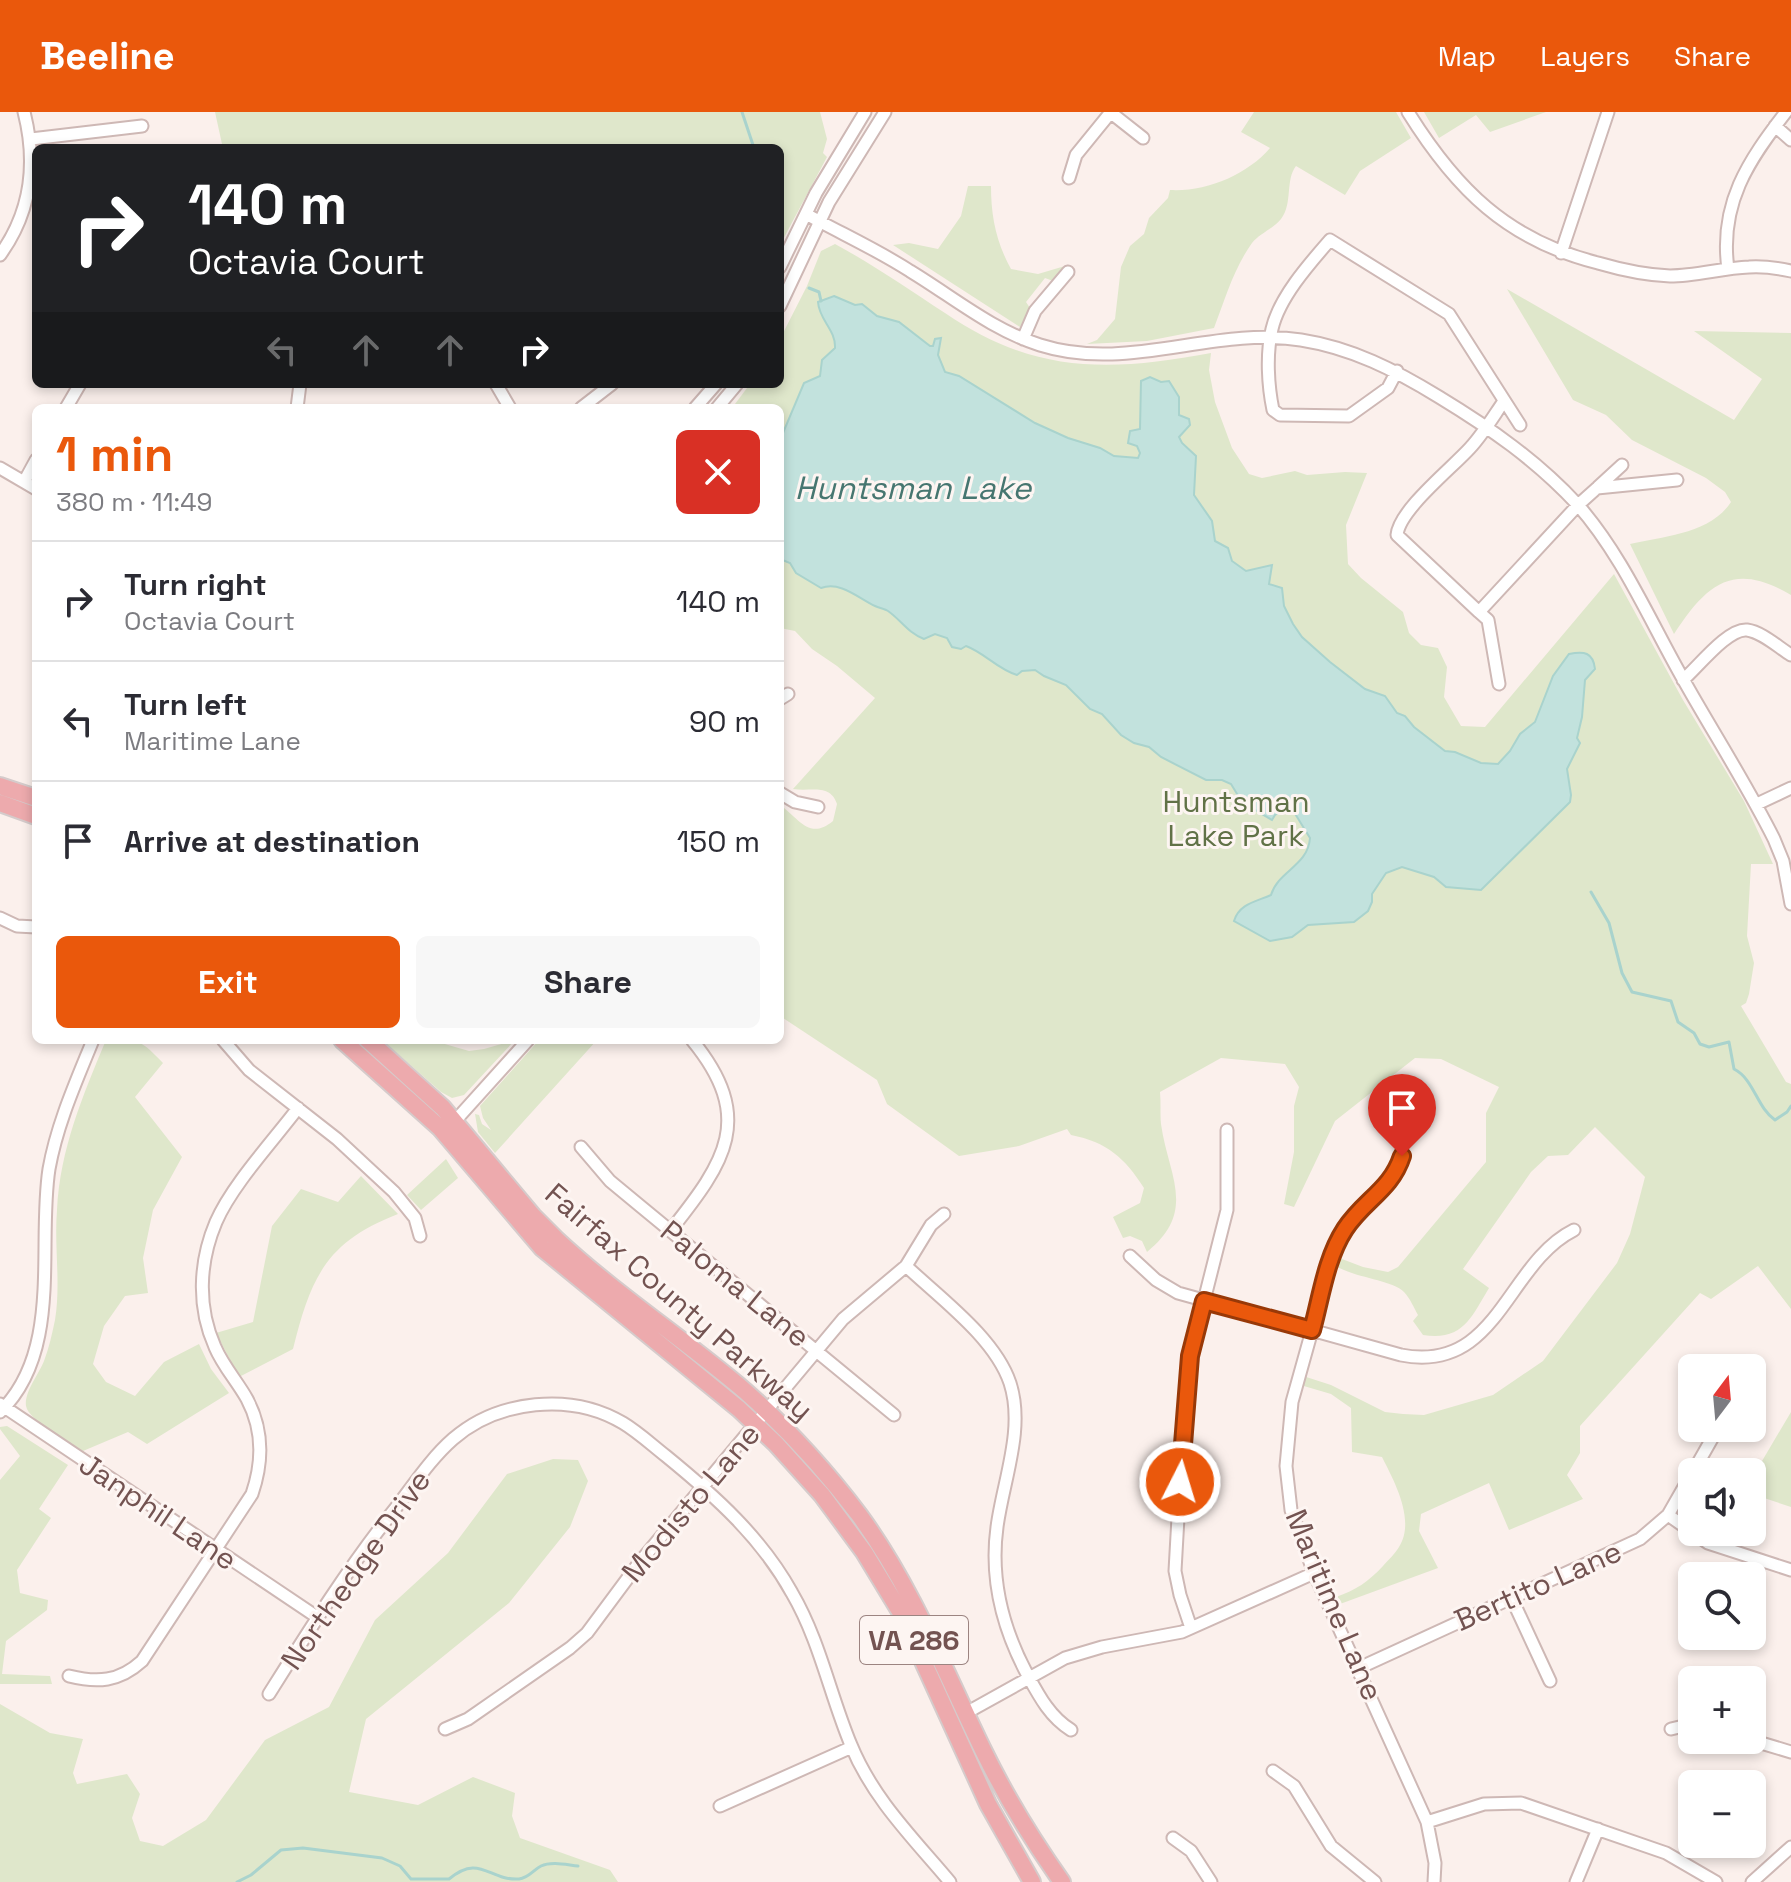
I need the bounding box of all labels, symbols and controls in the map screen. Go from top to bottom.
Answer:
text: Beeline [40,32,175,80]
text: Map [1438,38,1496,74]
text: Layers [1540,38,1630,74]
text: Share [1674,38,1751,74]
text: 140 m [188,169,347,240]
icon: right [56,176,160,280]
text: Octavia Court [188,239,425,285]
icon: left [260,328,304,372]
icon: ahead [344,328,388,372]
icon: ahead [428,328,472,372]
icon: right [512,328,556,372]
text: 1 min [56,424,173,485]
button: close [676,430,760,514]
water label: Huntsman Lake [795,468,1032,508]
text: 380 m · 11:49 [56,485,212,519]
text: Turn right [124,565,267,604]
icon: right [56,579,100,623]
text: 140 m [676,582,760,621]
text: Octavia Court [124,604,295,638]
text: Turn left [124,685,247,724]
icon: left [56,699,100,743]
text: 90 m [689,702,760,741]
text: Maritime Lane [124,724,301,758]
park label: Huntsman Lake Park [1162,782,1310,855]
icon: arrive [56,819,100,863]
text: Arrive at destination [124,822,420,861]
text: 150 m [677,822,760,861]
button: Exit [56,936,400,1028]
button: Share [416,936,760,1028]
pin [1368,1074,1436,1156]
icon: arrive [1380,1086,1424,1130]
street label: Fairfax County Parkway [537,1174,822,1429]
street label: Paloma Lane [653,1211,818,1356]
north arrow [1678,1354,1766,1442]
map controls [1678,1354,1766,1858]
street label: Modisto Lane [613,1415,769,1590]
position arrow [1138,1440,1222,1524]
street label: Janphil Lane [72,1444,245,1579]
button: sound [1678,1458,1766,1546]
street label: Northedge Drive [272,1462,439,1677]
street label: Maritime Lane [1277,1503,1392,1706]
street label: Bertito Lane [1448,1531,1628,1640]
button: search [1678,1562,1766,1650]
road number: VA 286 [860,1616,968,1664]
button: + [1678,1666,1766,1754]
button: − [1678,1770,1766,1858]

